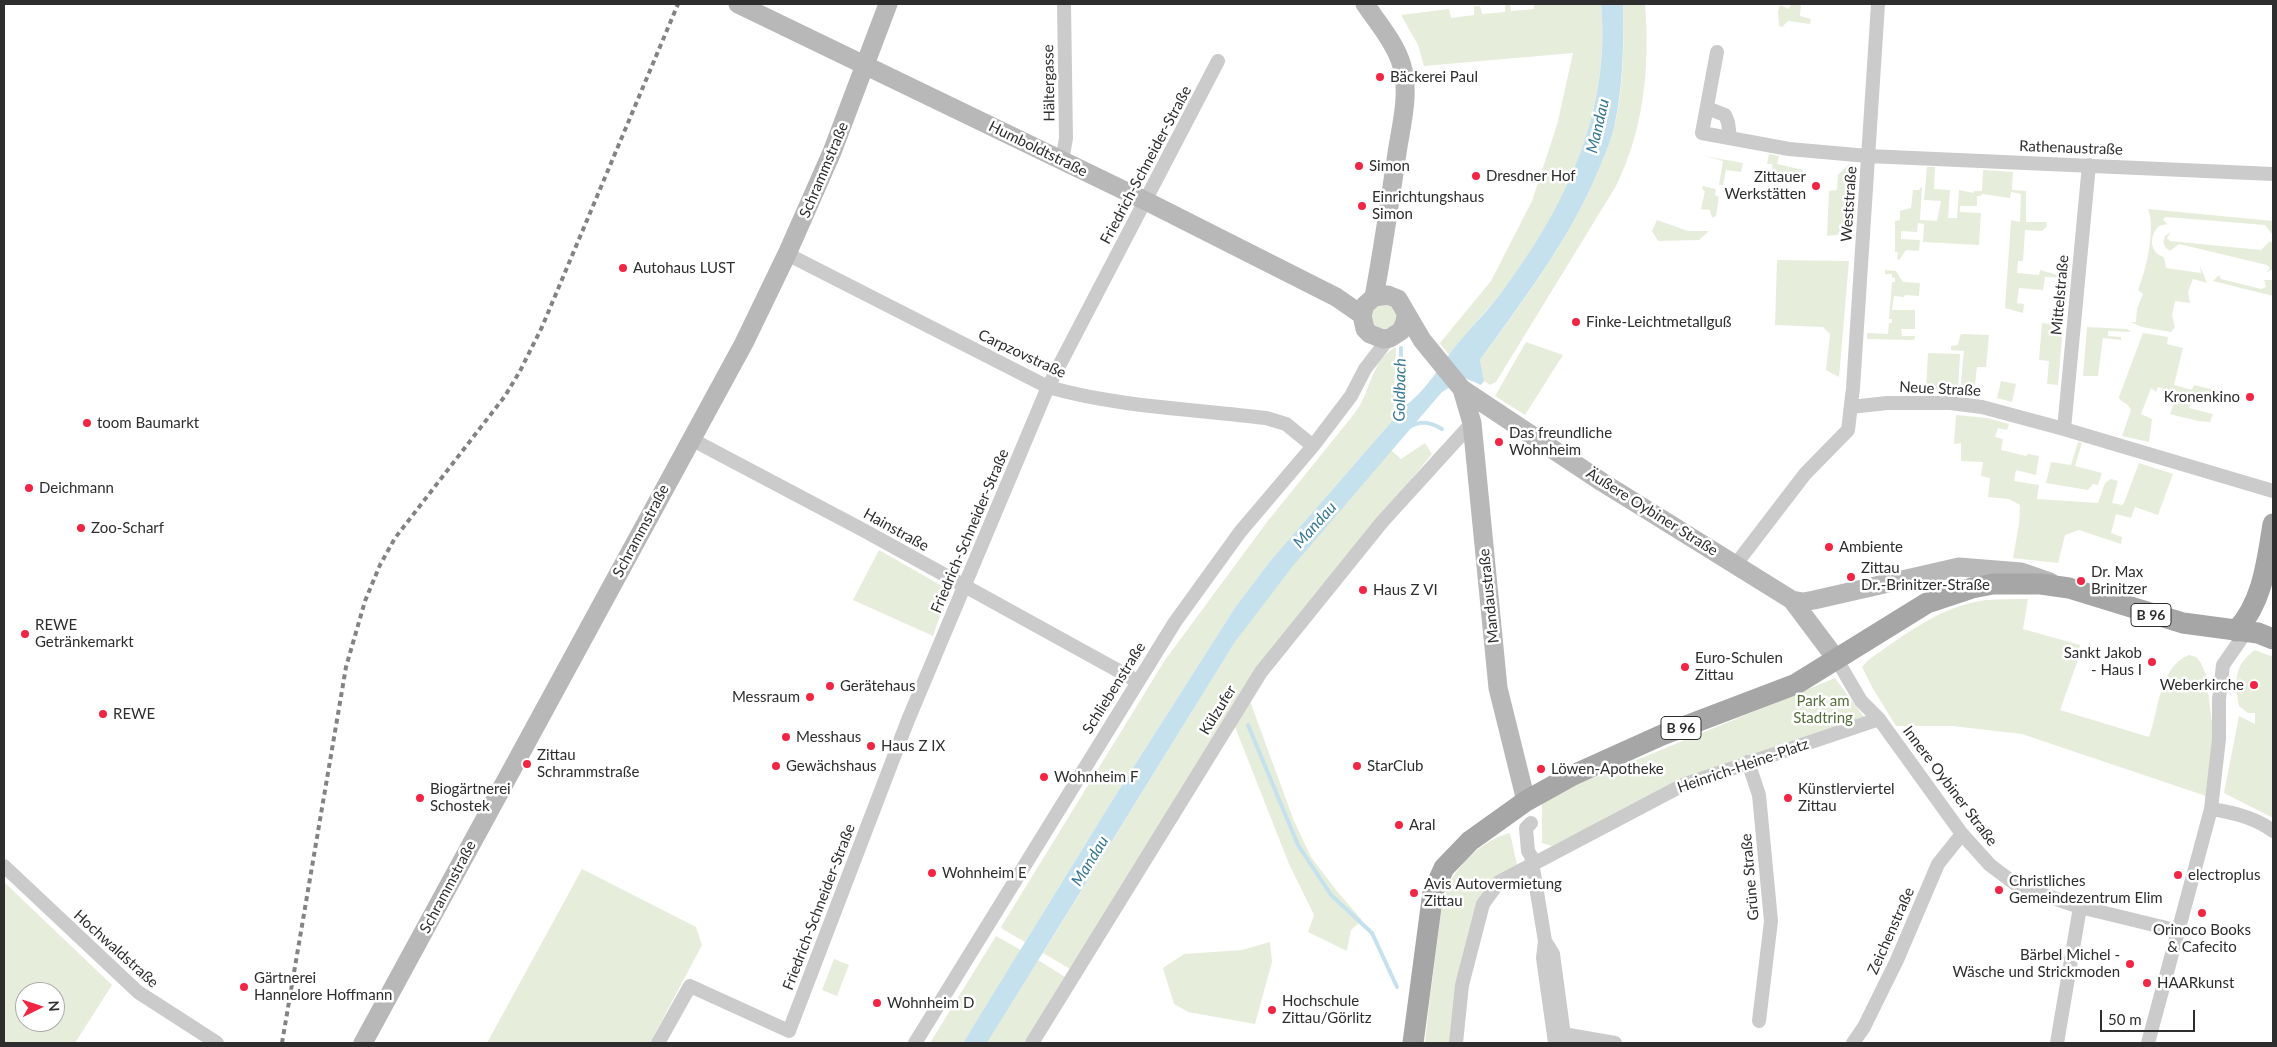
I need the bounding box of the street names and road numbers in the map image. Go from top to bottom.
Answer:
street label: Hältergasse [1039,44,1059,122]
street label: Friedrich-Schneider-Straße [1097,83,1195,247]
street label: Humboldtstraße [986,117,1090,181]
street label: Schrammstraße [796,119,852,221]
street label: Rathenaustraße [2019,137,2123,159]
street label: Weststraße [1837,166,1861,242]
street label: Mittelstraße [2048,254,2072,336]
street label: Carpzovstraße [975,326,1069,382]
street label: Neue Straße [1899,378,1981,400]
street label: Friedrich-Schneider-Straße [927,446,1013,616]
street label: Äußere Oybiner Straße [1583,464,1721,560]
street label: Schrammstraße [609,482,673,580]
street label: Hainstraße [860,505,932,555]
street label: Mandaustraße [1475,548,1503,644]
road number: B 96 [2131,604,2171,626]
street label: Schliebenstraße [1079,639,1149,737]
street label: Külzufer [1196,682,1240,738]
road number: B 96 [1661,716,1701,740]
street label: Innere Oybiner Straße [1899,722,2001,850]
street label: Heinrich-Heine-Platz [1675,735,1811,797]
street label: Friedrich-Schneider-Straße [779,821,859,993]
street label: Grüne Straße [1737,833,1763,921]
street label: Schrammstraße [416,838,480,936]
street label: Zeichenstraße [1864,885,1918,977]
street label: Hochwaldstraße [70,906,162,992]

